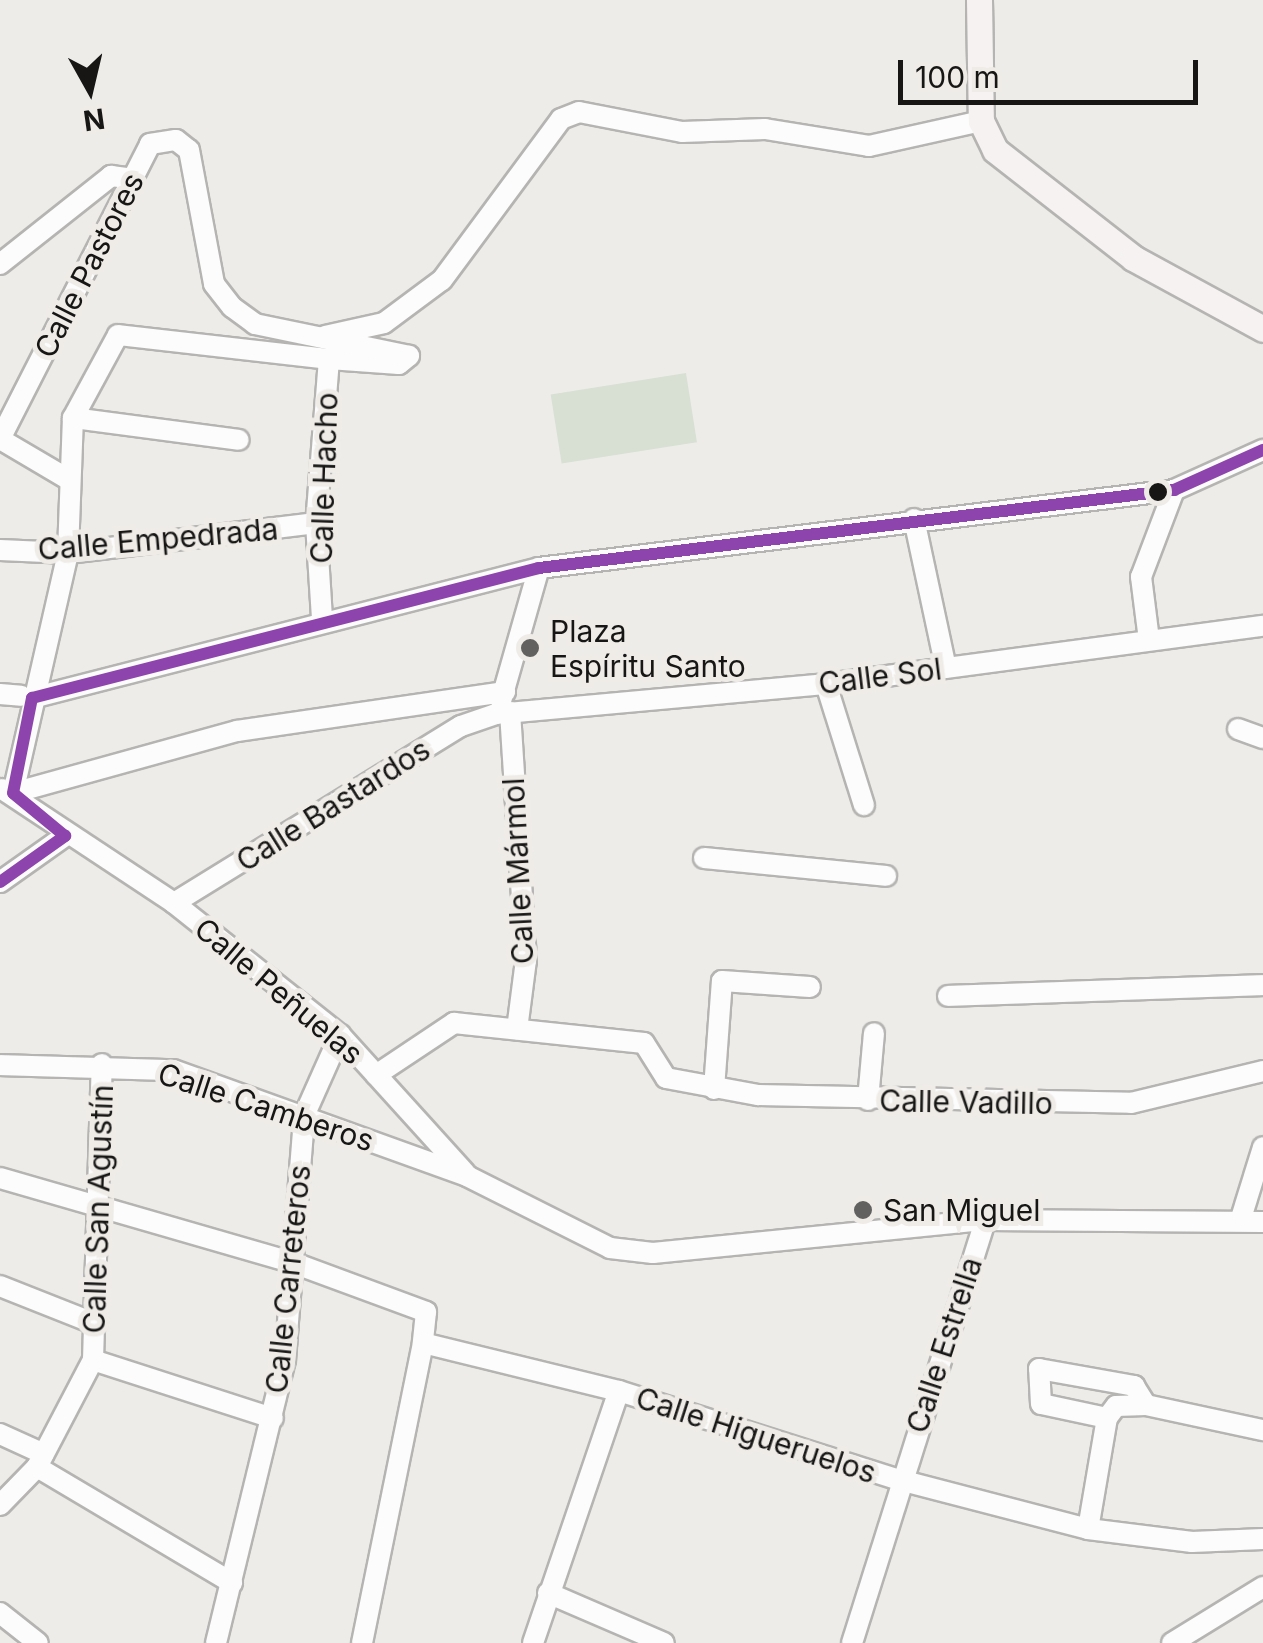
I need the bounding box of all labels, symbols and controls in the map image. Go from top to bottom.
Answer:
north arrow [40,40,140,140]
scale bar [903,40,1203,102]
text: 100 m [915,59,1000,95]
text: N [81,101,107,138]
street label: Calle Pastores [27,167,151,363]
street label: Calle Hacho [303,392,345,564]
unlabelled marker [1148,482,1168,502]
street label: Calle Empedrada [36,511,280,567]
place label: Plaza Espíritu Santo [550,613,746,684]
marker: Plaza Espíritu Santo [519,637,541,659]
street label: Calle Sol [816,651,944,701]
street label: Calle Bastardos [230,731,436,879]
street label: Calle Mármol [495,777,541,965]
street label: Calle Peñuelas [188,910,370,1072]
street label: Calle Camberos [154,1055,378,1159]
street label: Calle Vadillo [879,1082,1053,1122]
street label: Calle San Agustín [76,1084,120,1334]
street label: Calle Carreteros [258,1163,318,1395]
place label: San Miguel [883,1192,1041,1228]
marker: San Miguel [852,1199,874,1221]
street label: Calle Estrella [899,1253,989,1437]
street label: Calle Higueruelos [632,1379,880,1491]

